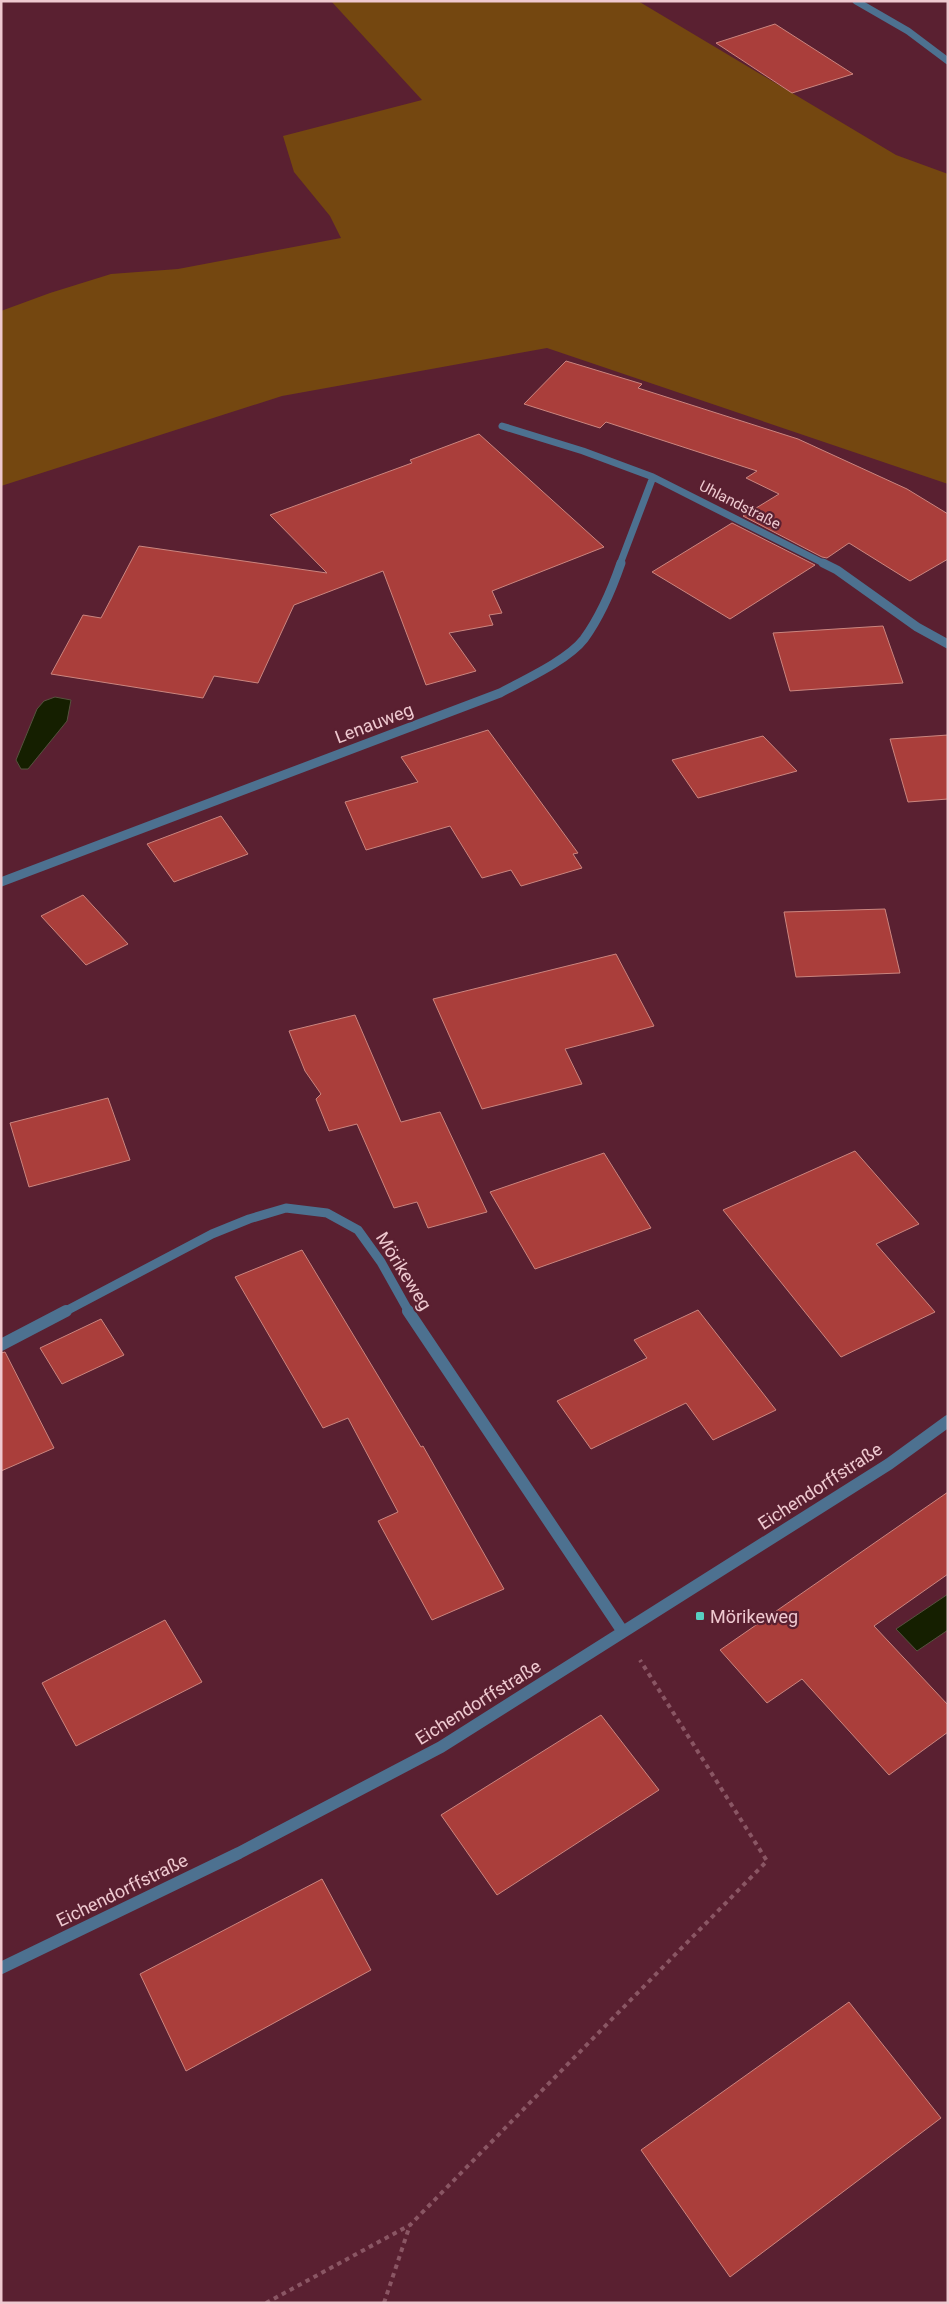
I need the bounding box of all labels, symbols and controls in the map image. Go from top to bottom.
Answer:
street label: Uhlandstraße [696,477,784,533]
street label: Lenauweg [332,698,416,748]
street label: Mörikeweg [372,1228,436,1314]
street label: Eichendorffstraße [754,1438,886,1534]
place label: Mörikeweg [710,1606,798,1627]
marker: Mörikeweg [694,1610,706,1622]
street label: Eichendorffstraße [412,1655,544,1749]
street label: Eichendorffstraße [53,1849,191,1931]

